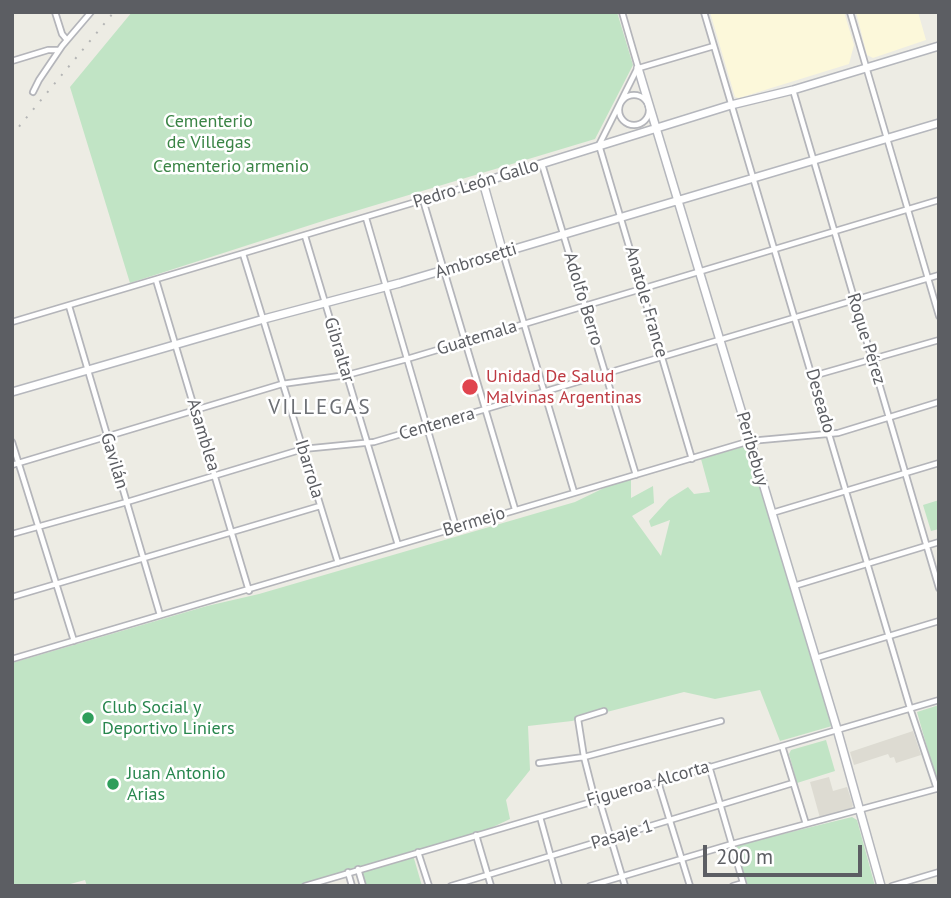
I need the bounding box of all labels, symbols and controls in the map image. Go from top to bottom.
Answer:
park label: Cementerio de Villegas [165,111,253,154]
street label: Pedro León Gallo [410,155,542,213]
park label: Cementerio armenio [153,156,309,178]
street label: Ambrosetti [432,238,520,284]
street label: Anatole France [620,244,672,360]
street label: Adolfo Berro [559,250,607,348]
street label: Roque Pérez [842,291,890,387]
street label: Gibraltar [319,315,359,385]
street label: Guatemala [434,316,520,360]
place label: Unidad De Salud Malvinas Argentinas [486,366,642,408]
street label: Deseado [801,366,839,436]
marker: Unidad De Salud Malvinas Argentinas [460,377,480,397]
district label: VILLEGAS [269,395,371,421]
street label: Asamblea [182,396,224,474]
street label: Centenera [397,403,477,445]
street label: Peribebuy [731,409,773,489]
street label: Gavilán [95,430,133,492]
street label: Ibarrola [290,437,328,501]
street label: Bermejo [440,502,508,542]
place label: Club Social y Deportivo Liniers [102,697,234,740]
marker: Club Social y Deportivo Liniers [80,710,96,726]
street label: Figueroa Alcorta [584,756,712,812]
place label: Juan Antonio Arias [127,763,226,806]
marker: Juan Antonio Arias [105,776,121,792]
street label: Pasaje 1 [589,815,655,855]
scale bar [706,832,865,876]
text: 200 m [716,843,773,870]

